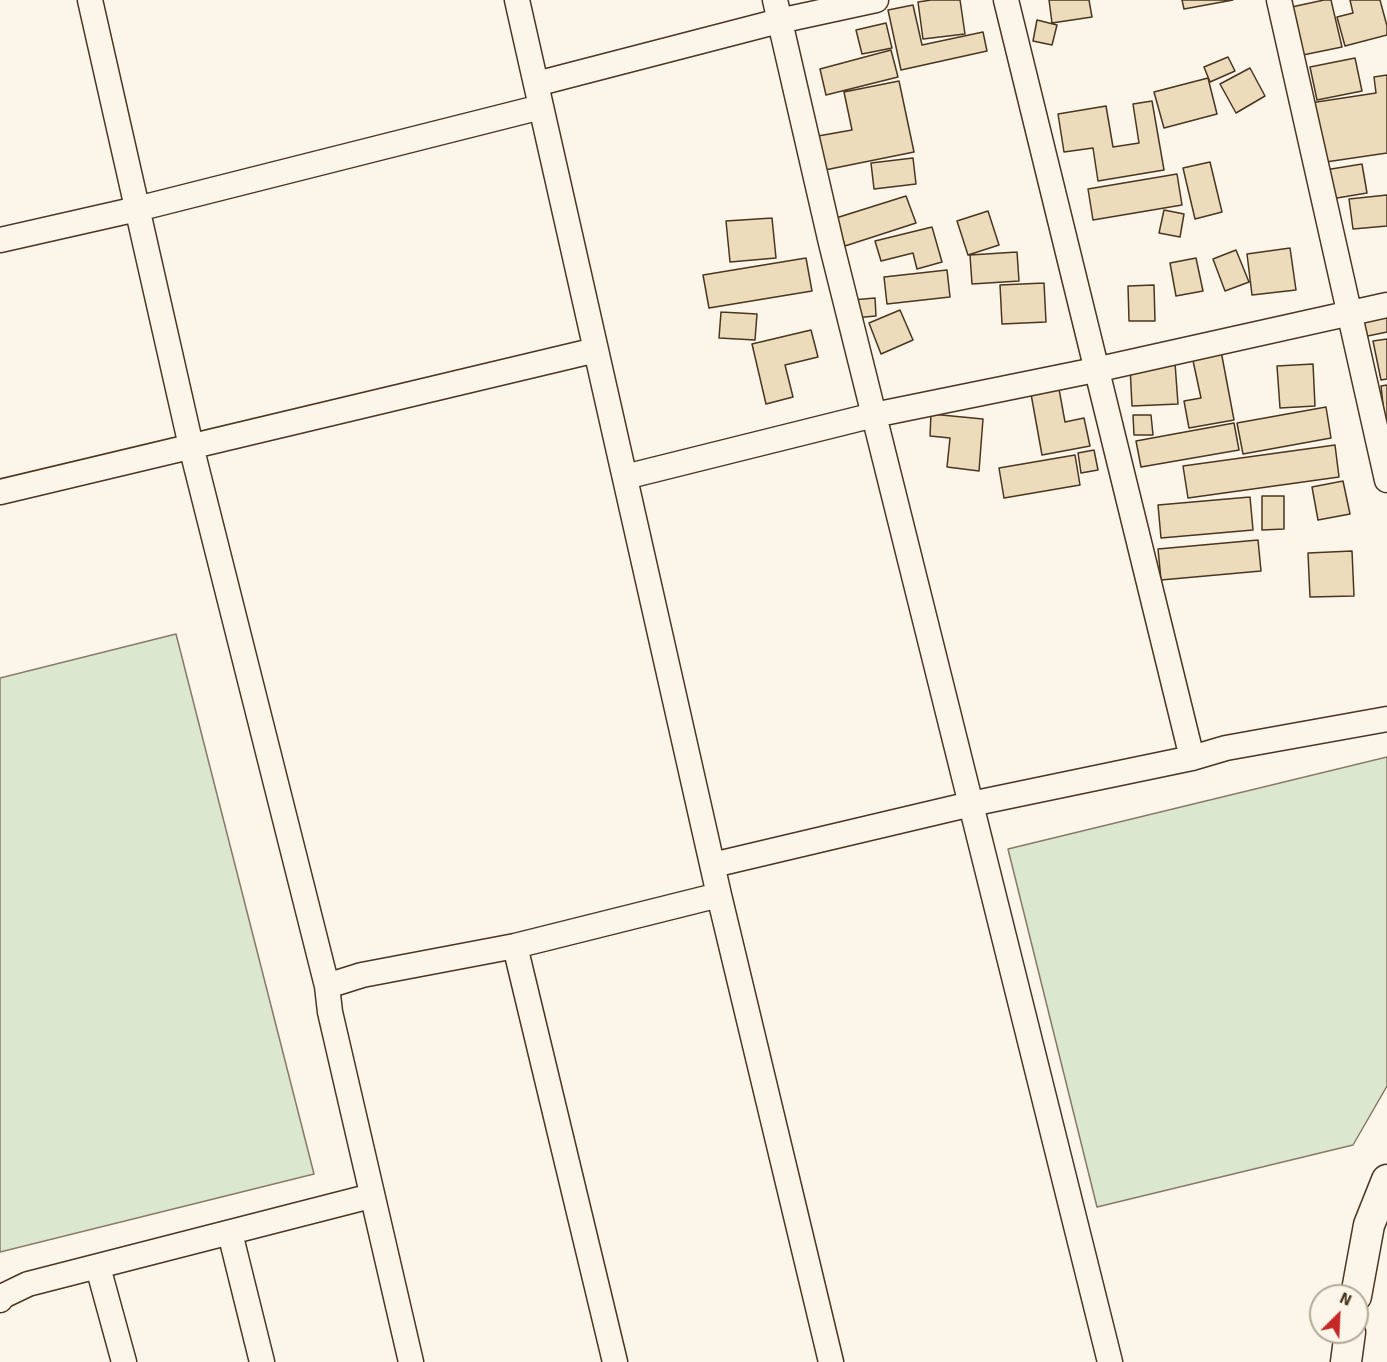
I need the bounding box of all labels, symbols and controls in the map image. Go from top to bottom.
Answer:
north arrow [1309,1284,1369,1344]
text: N [1336,1288,1355,1311]

